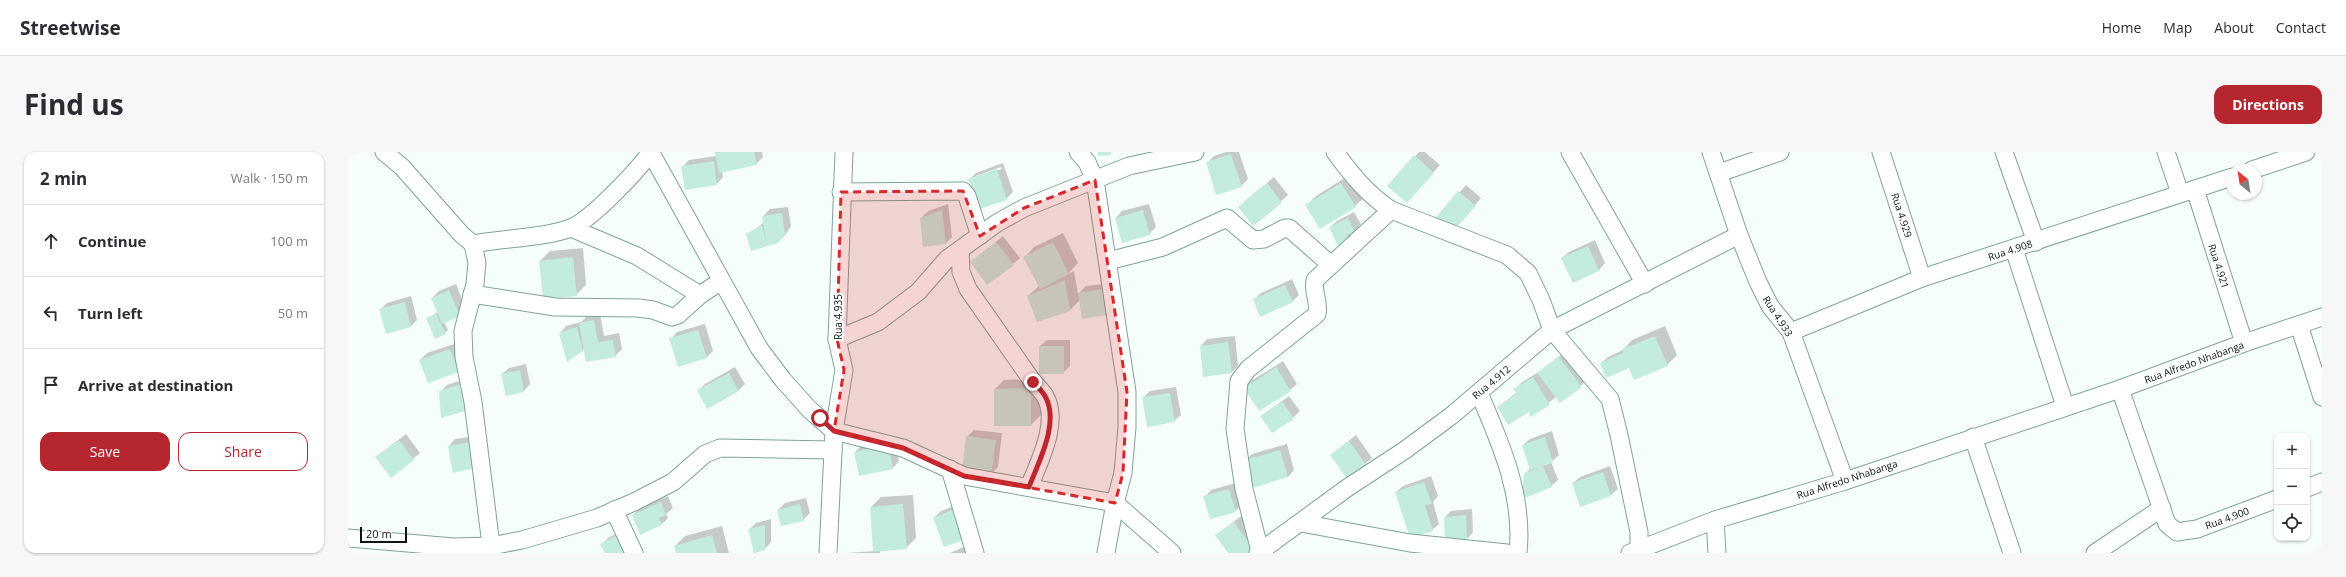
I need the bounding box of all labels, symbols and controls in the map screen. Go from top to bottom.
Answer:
text: Streetwise [20,15,121,41]
text: Home [2102,18,2141,37]
text: Map [2163,18,2192,37]
text: About [2214,18,2254,37]
text: Contact [2276,18,2326,37]
text: Find us [24,85,124,123]
button: Directions [2214,85,2322,124]
north arrow [2226,164,2262,200]
text: 2 min [40,167,87,190]
text: Walk · 150 m [231,169,308,187]
street label: Rua 4.929 [1888,191,1916,239]
icon: ahead [40,230,62,252]
text: Continue [78,231,146,251]
text: 100 m [270,232,308,250]
street label: Rua 4.908 [1986,236,2034,264]
street label: Rua 4.921 [2205,242,2233,290]
street label: Rua 4.933 [1760,293,1797,339]
street label: Rua 4.935 [831,294,845,340]
icon: left [40,302,62,324]
text: Turn left [78,303,143,323]
text: 50 m [278,304,308,322]
street label: Rua Alfredo Nhabanga [2142,337,2246,387]
street label: Rua 4.912 [1469,362,1513,402]
route end [1024,373,1042,391]
icon: arrive [40,374,62,396]
text: Arrive at destination [78,375,233,395]
route start [811,409,829,427]
button: Save [40,432,170,471]
button: Share [178,432,308,471]
map controls [2274,433,2310,541]
button: + [2274,433,2310,469]
street label: Rua Alfredo Nhabanga [1795,456,1899,502]
button: − [2274,469,2310,505]
street label: Rua 4.900 [2203,503,2251,532]
button: locate [2274,505,2310,541]
scale bar [360,525,407,544]
text: 20 m [366,526,392,541]

